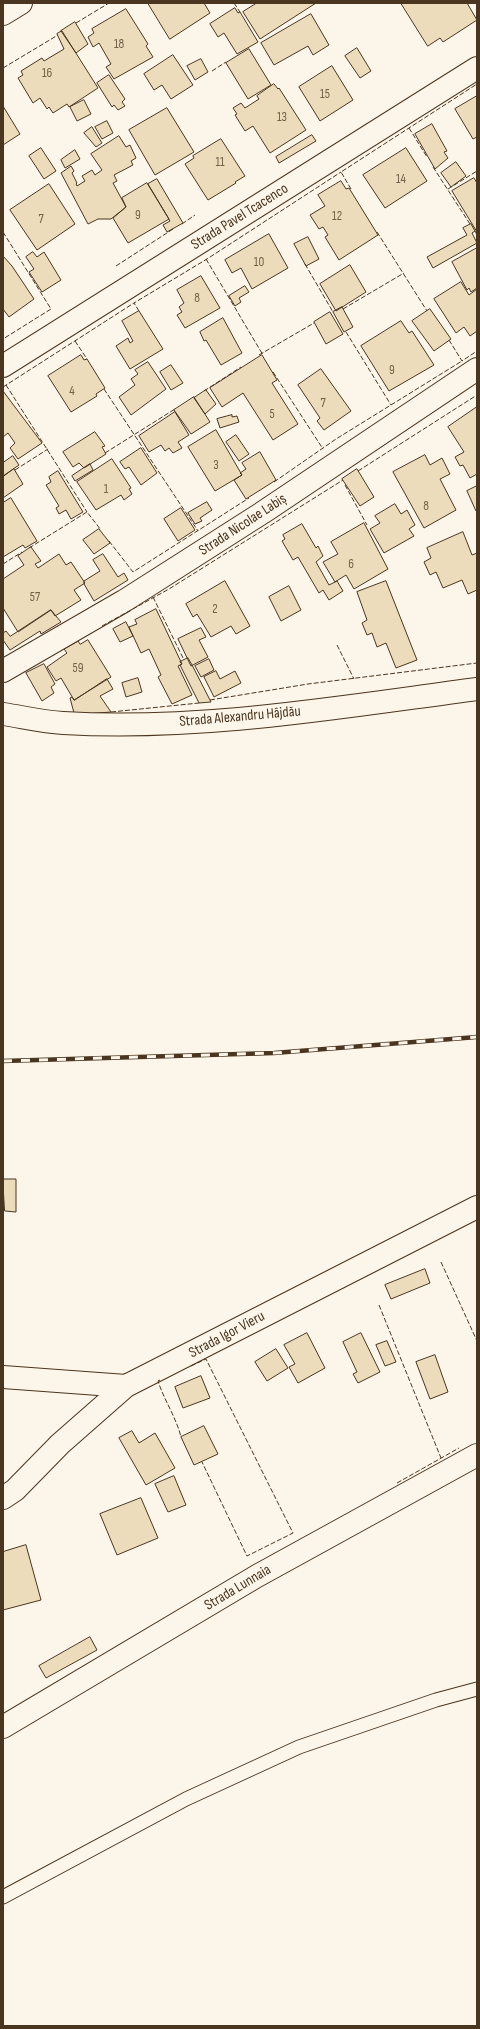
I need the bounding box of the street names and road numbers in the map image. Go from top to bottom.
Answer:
street label: Strada Pavel Tcacenco [188,180,292,254]
street label: Strada Nicolae Labiș [196,490,290,560]
street label: Strada Alexandru Hâjdău [179,703,301,731]
street label: Strada Igor Vieru [186,1308,268,1362]
street label: Strada Lunnaia [202,1561,274,1615]

